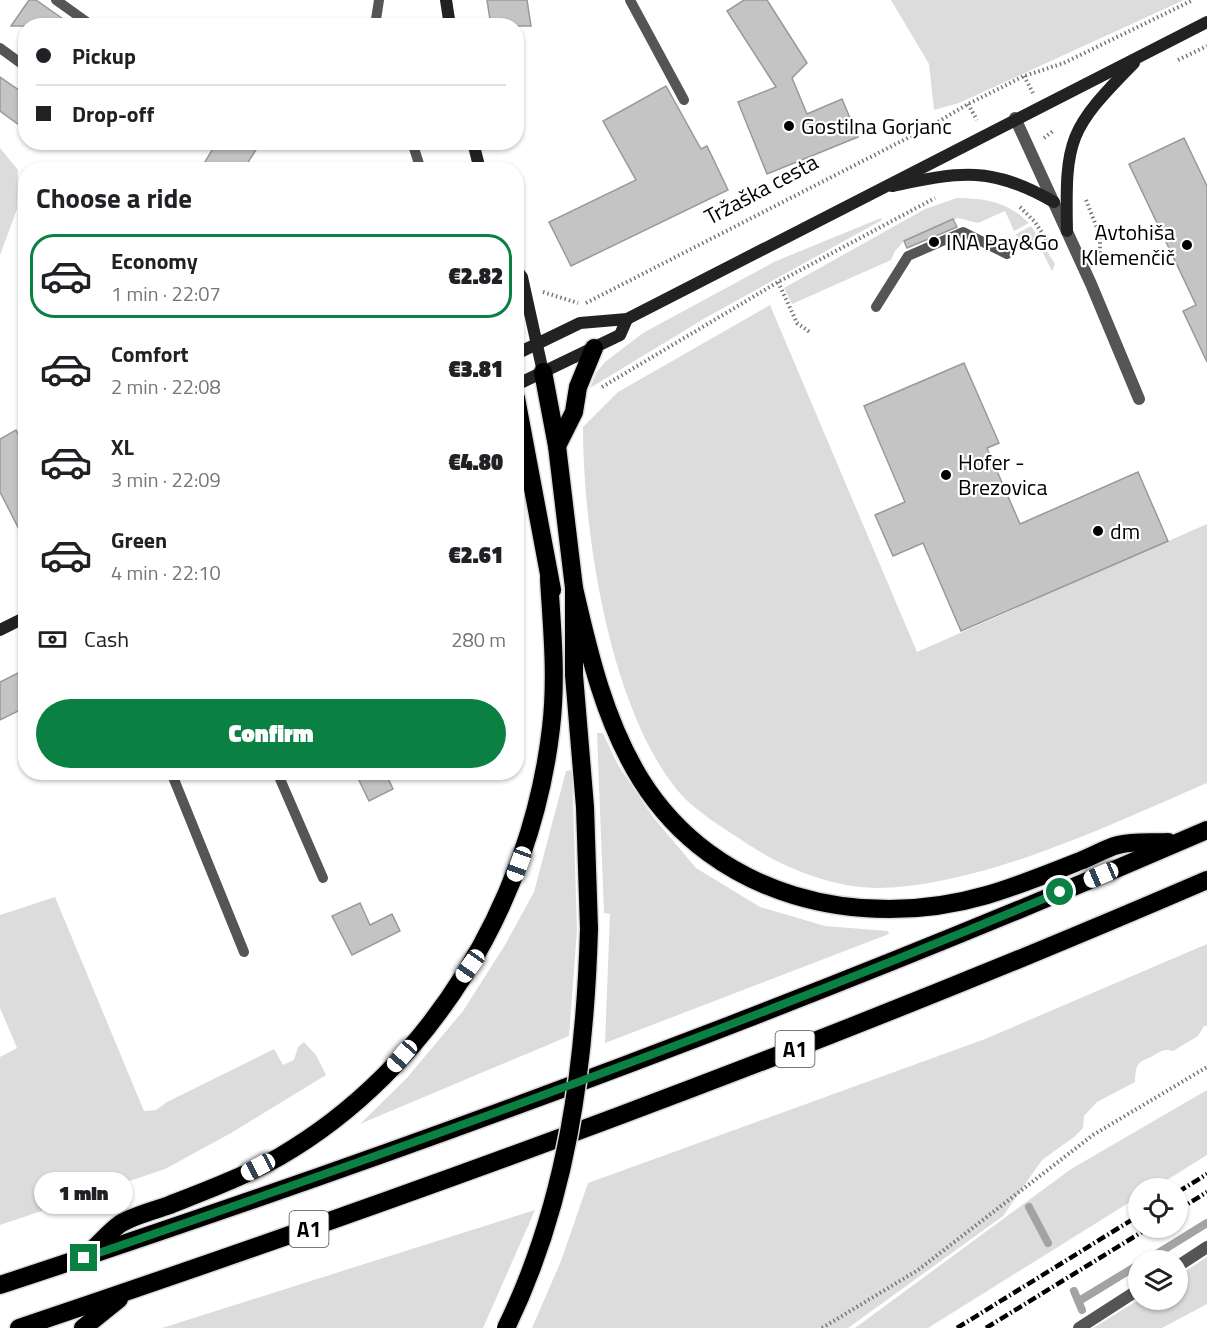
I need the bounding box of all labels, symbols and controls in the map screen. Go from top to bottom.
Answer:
text: Pickup [72,39,136,73]
text: Drop-off [72,97,154,131]
place label: Gostilna Gorjanc [801,109,952,143]
marker: Gostilna Gorjanc [782,119,796,133]
street label: Tržaška cesta [698,145,824,233]
text: Choose a ride [36,177,192,218]
place label: Avtohiša Klemenčič [1081,215,1175,274]
place label: INA Pay&Go [946,225,1059,259]
marker: INA Pay&Go [927,235,941,249]
marker: Avtohiša Klemenčič [1180,238,1194,252]
text: Economy [111,244,198,278]
icon: car [39,249,93,303]
text: €2.82 [448,259,503,293]
text: 1 min · 22:07 [111,278,221,309]
text: Comfort [111,337,189,371]
icon: car [39,342,93,396]
text: €3.81 [448,352,503,386]
text: 2 min · 22:08 [111,371,221,402]
text: XL [111,430,134,464]
icon: car [39,435,93,489]
text: €4.80 [448,445,503,479]
place label: Hofer - Brezovica [958,445,1047,504]
text: 3 min · 22:09 [111,464,221,495]
marker: Hofer - Brezovica [939,468,953,482]
place label: dm [1110,514,1140,548]
text: Green [111,523,167,557]
marker: dm [1091,524,1105,538]
icon: car [39,528,93,582]
text: €2.61 [448,538,503,572]
text: 4 min · 22:10 [111,557,221,588]
text: Cash [84,622,129,656]
icon: cash [36,623,69,656]
text: 280 m [451,624,506,655]
button: Confirm [36,699,506,768]
car [504,844,534,884]
car [1081,860,1121,890]
route start [1046,878,1073,905]
car [452,946,488,986]
road number: A1 [776,1031,814,1067]
car [383,1037,421,1075]
car [238,1151,278,1183]
callout: 1 min [34,1171,134,1213]
text: 1 min [59,1177,108,1208]
map controls [1128,1178,1188,1310]
button: locate [1128,1178,1188,1238]
road number: A1 [290,1211,328,1247]
route end [70,1244,97,1271]
button: layers [1128,1250,1188,1310]

